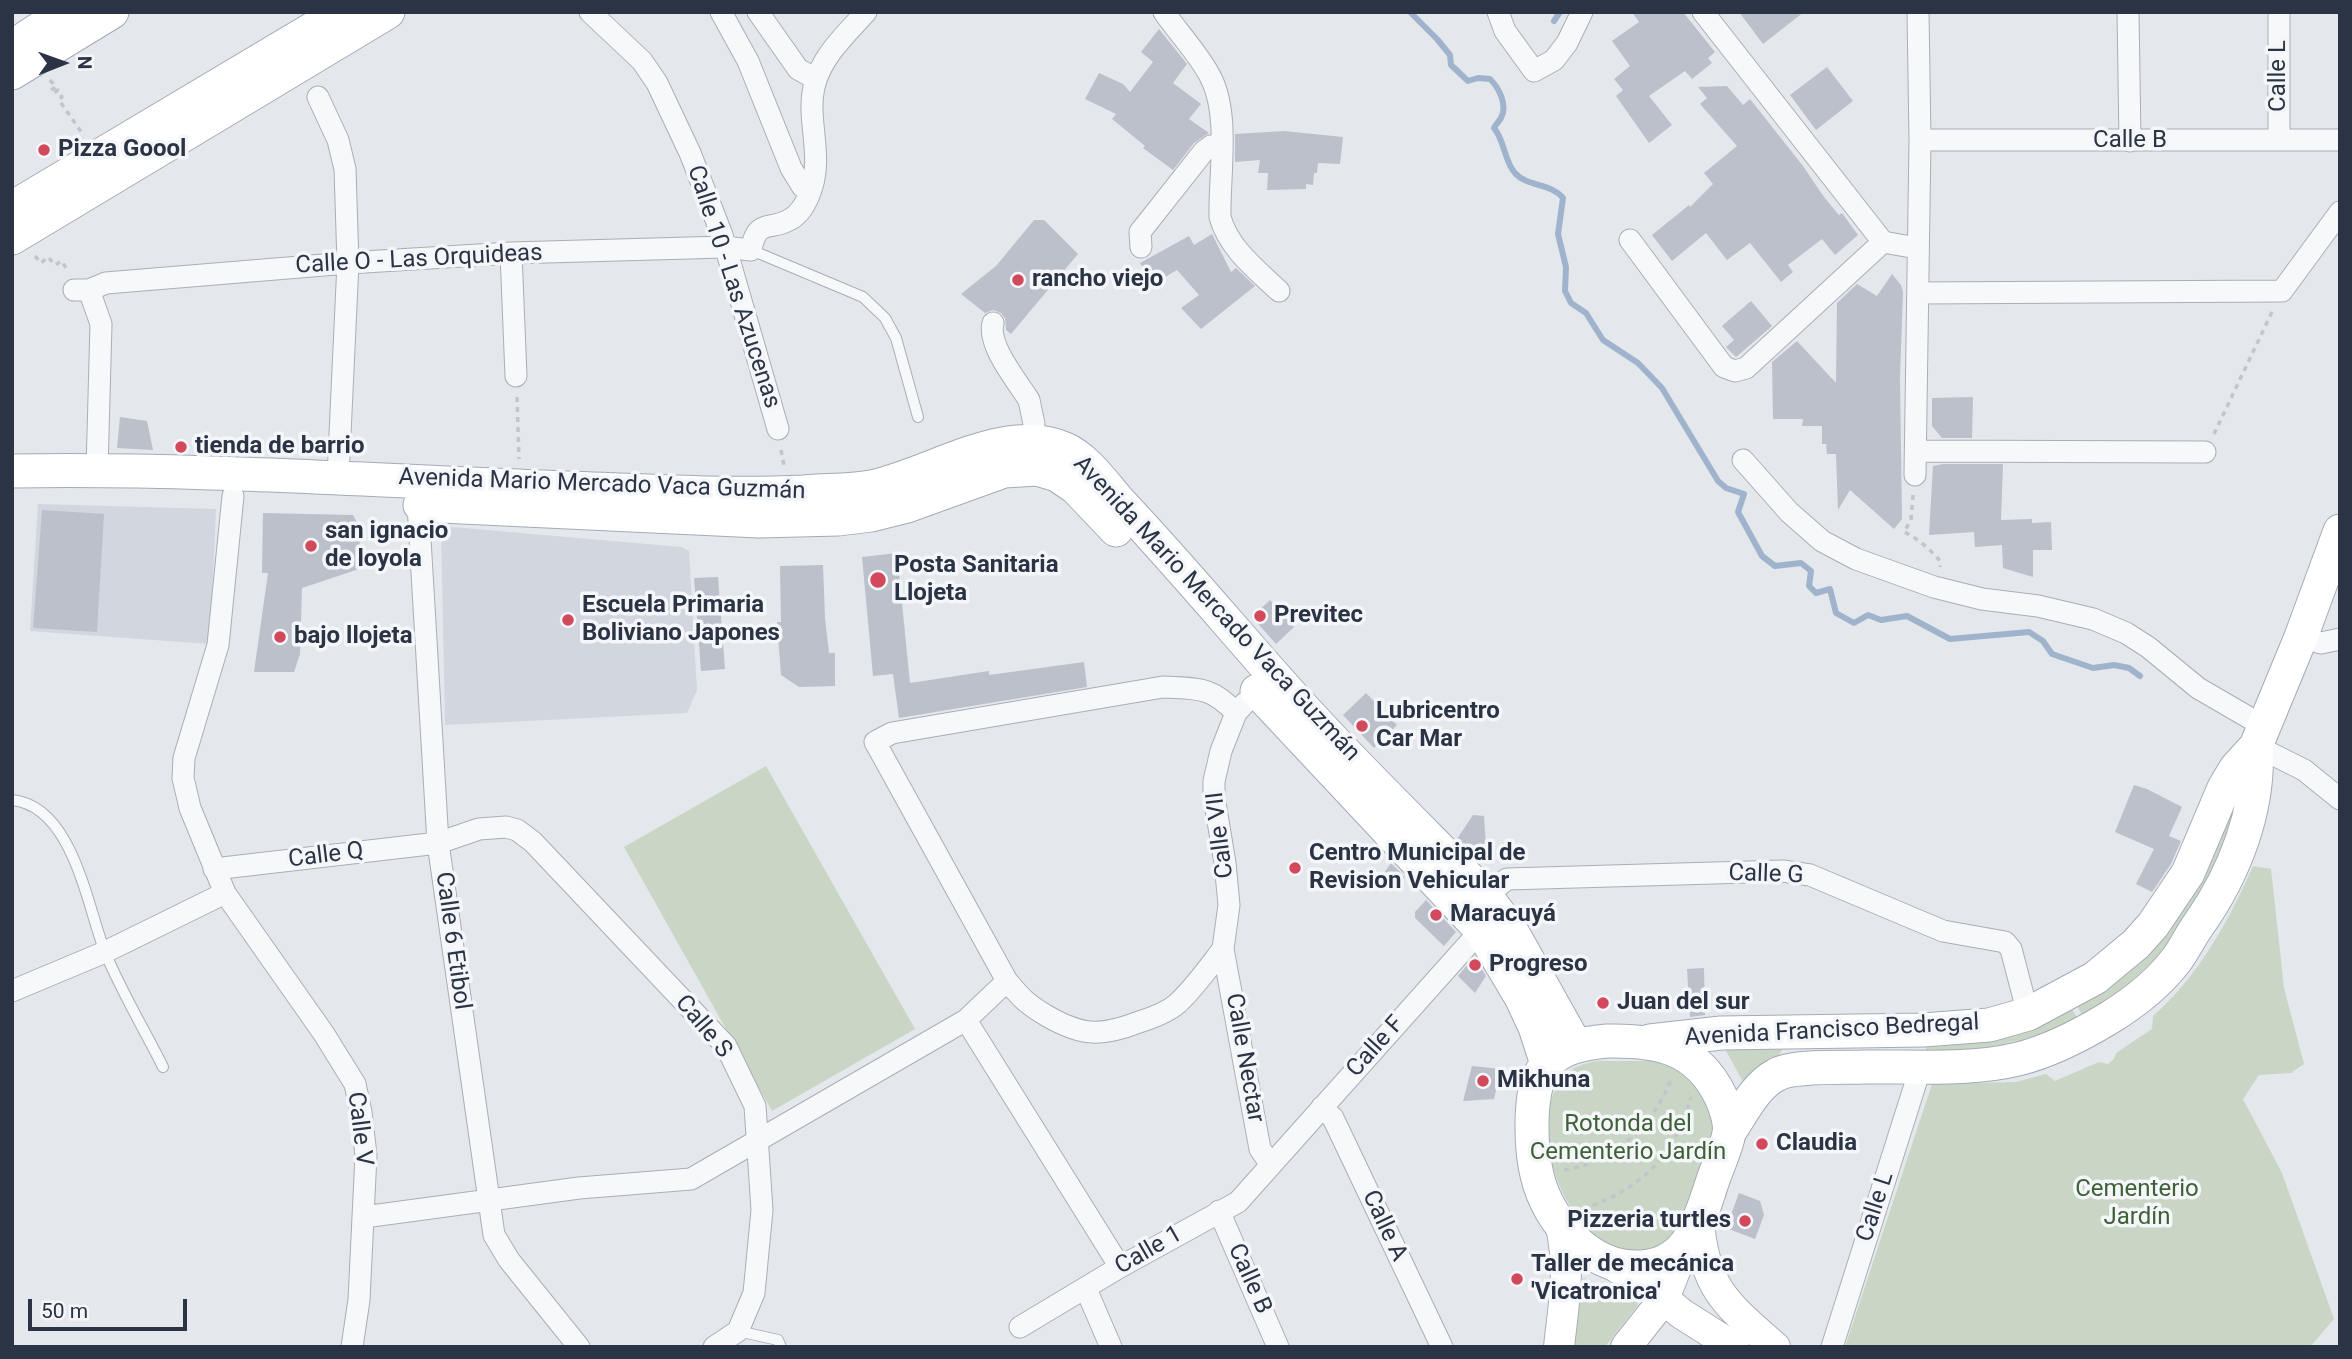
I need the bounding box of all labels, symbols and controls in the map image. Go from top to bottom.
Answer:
north arrow [28,28,98,98]
street label: Calle L [2265,40,2293,112]
text: N [73,56,96,70]
street label: Calle B [2093,127,2167,155]
place label: Pizza Goool [58,136,186,164]
marker: Pizza Goool [36,142,52,158]
street label: Calle 10 - Las Azucenas [680,162,786,412]
street label: Calle O - Las Orquideas [295,239,543,281]
place label: rancho viejo [1032,266,1163,294]
marker: rancho viejo [1010,272,1026,288]
place label: tienda de barrio [195,433,364,461]
marker: tienda de barrio [173,439,189,455]
street label: Avenida Mario Mercado Vaca Guzmán [1067,450,1365,768]
street label: Avenida Mario Mercado Vaca Guzmán [398,464,806,506]
place label: san ignacio de loyola [325,518,448,574]
marker: san ignacio de loyola [303,538,319,554]
place label: Posta Sanitaria Llojeta [894,552,1058,608]
marker: Posta Sanitaria Llojeta [868,570,888,590]
place label: Escuela Primaria Boliviano Japones [582,592,780,648]
place label: Previtec [1274,602,1363,630]
marker: Previtec [1252,608,1268,624]
marker: Escuela Primaria Boliviano Japones [560,612,576,628]
place label: bajo llojeta [294,623,413,651]
marker: bajo llojeta [272,629,288,645]
place label: Lubricentro Car Mar [1376,698,1500,754]
marker: Lubricentro Car Mar [1354,718,1370,734]
street label: Calle VII [1201,790,1241,880]
street label: Calle Q [287,837,365,875]
place label: Centro Municipal de Revision Vehicular [1309,840,1525,896]
street label: Calle G [1728,859,1804,891]
marker: Centro Municipal de Revision Vehicular [1287,860,1303,876]
street label: Calle 6 Etibol [428,870,476,1012]
place label: Maracuyá [1450,901,1556,929]
marker: Maracuyá [1428,907,1444,923]
place label: Progreso [1489,951,1588,979]
marker: Progreso [1467,957,1483,973]
place label: Juan del sur [1617,989,1749,1017]
street label: Calle S [668,990,738,1064]
street label: Calle Nectar [1218,991,1270,1125]
marker: Juan del sur [1595,995,1611,1011]
street label: Avenida Francisco Bedregal [1684,1009,1980,1053]
street label: Calle F [1341,1011,1411,1083]
place label: Mikhuna [1497,1067,1590,1095]
marker: Mikhuna [1475,1073,1491,1089]
street label: Calle V [340,1090,378,1168]
park label: Rotonda del Cementerio Jardín [1530,1111,1726,1167]
place label: Claudia [1776,1130,1857,1158]
marker: Claudia [1754,1136,1770,1152]
street label: Calle L [1851,1168,1901,1246]
park label: Cementerio Jardín [2075,1176,2199,1232]
street label: Calle A [1355,1186,1413,1266]
place label: Pizzeria turtles [1567,1207,1731,1235]
marker: Pizzeria turtles [1737,1213,1753,1229]
street label: Calle 1 [1110,1220,1188,1282]
street label: Calle B [1221,1239,1277,1319]
place label: Taller de mecánica 'Vicatronica' [1531,1251,1734,1307]
marker: Taller de mecánica 'Vicatronica' [1509,1271,1525,1287]
scale bar [32,1286,191,1330]
text: 50 m [41,1299,88,1323]

